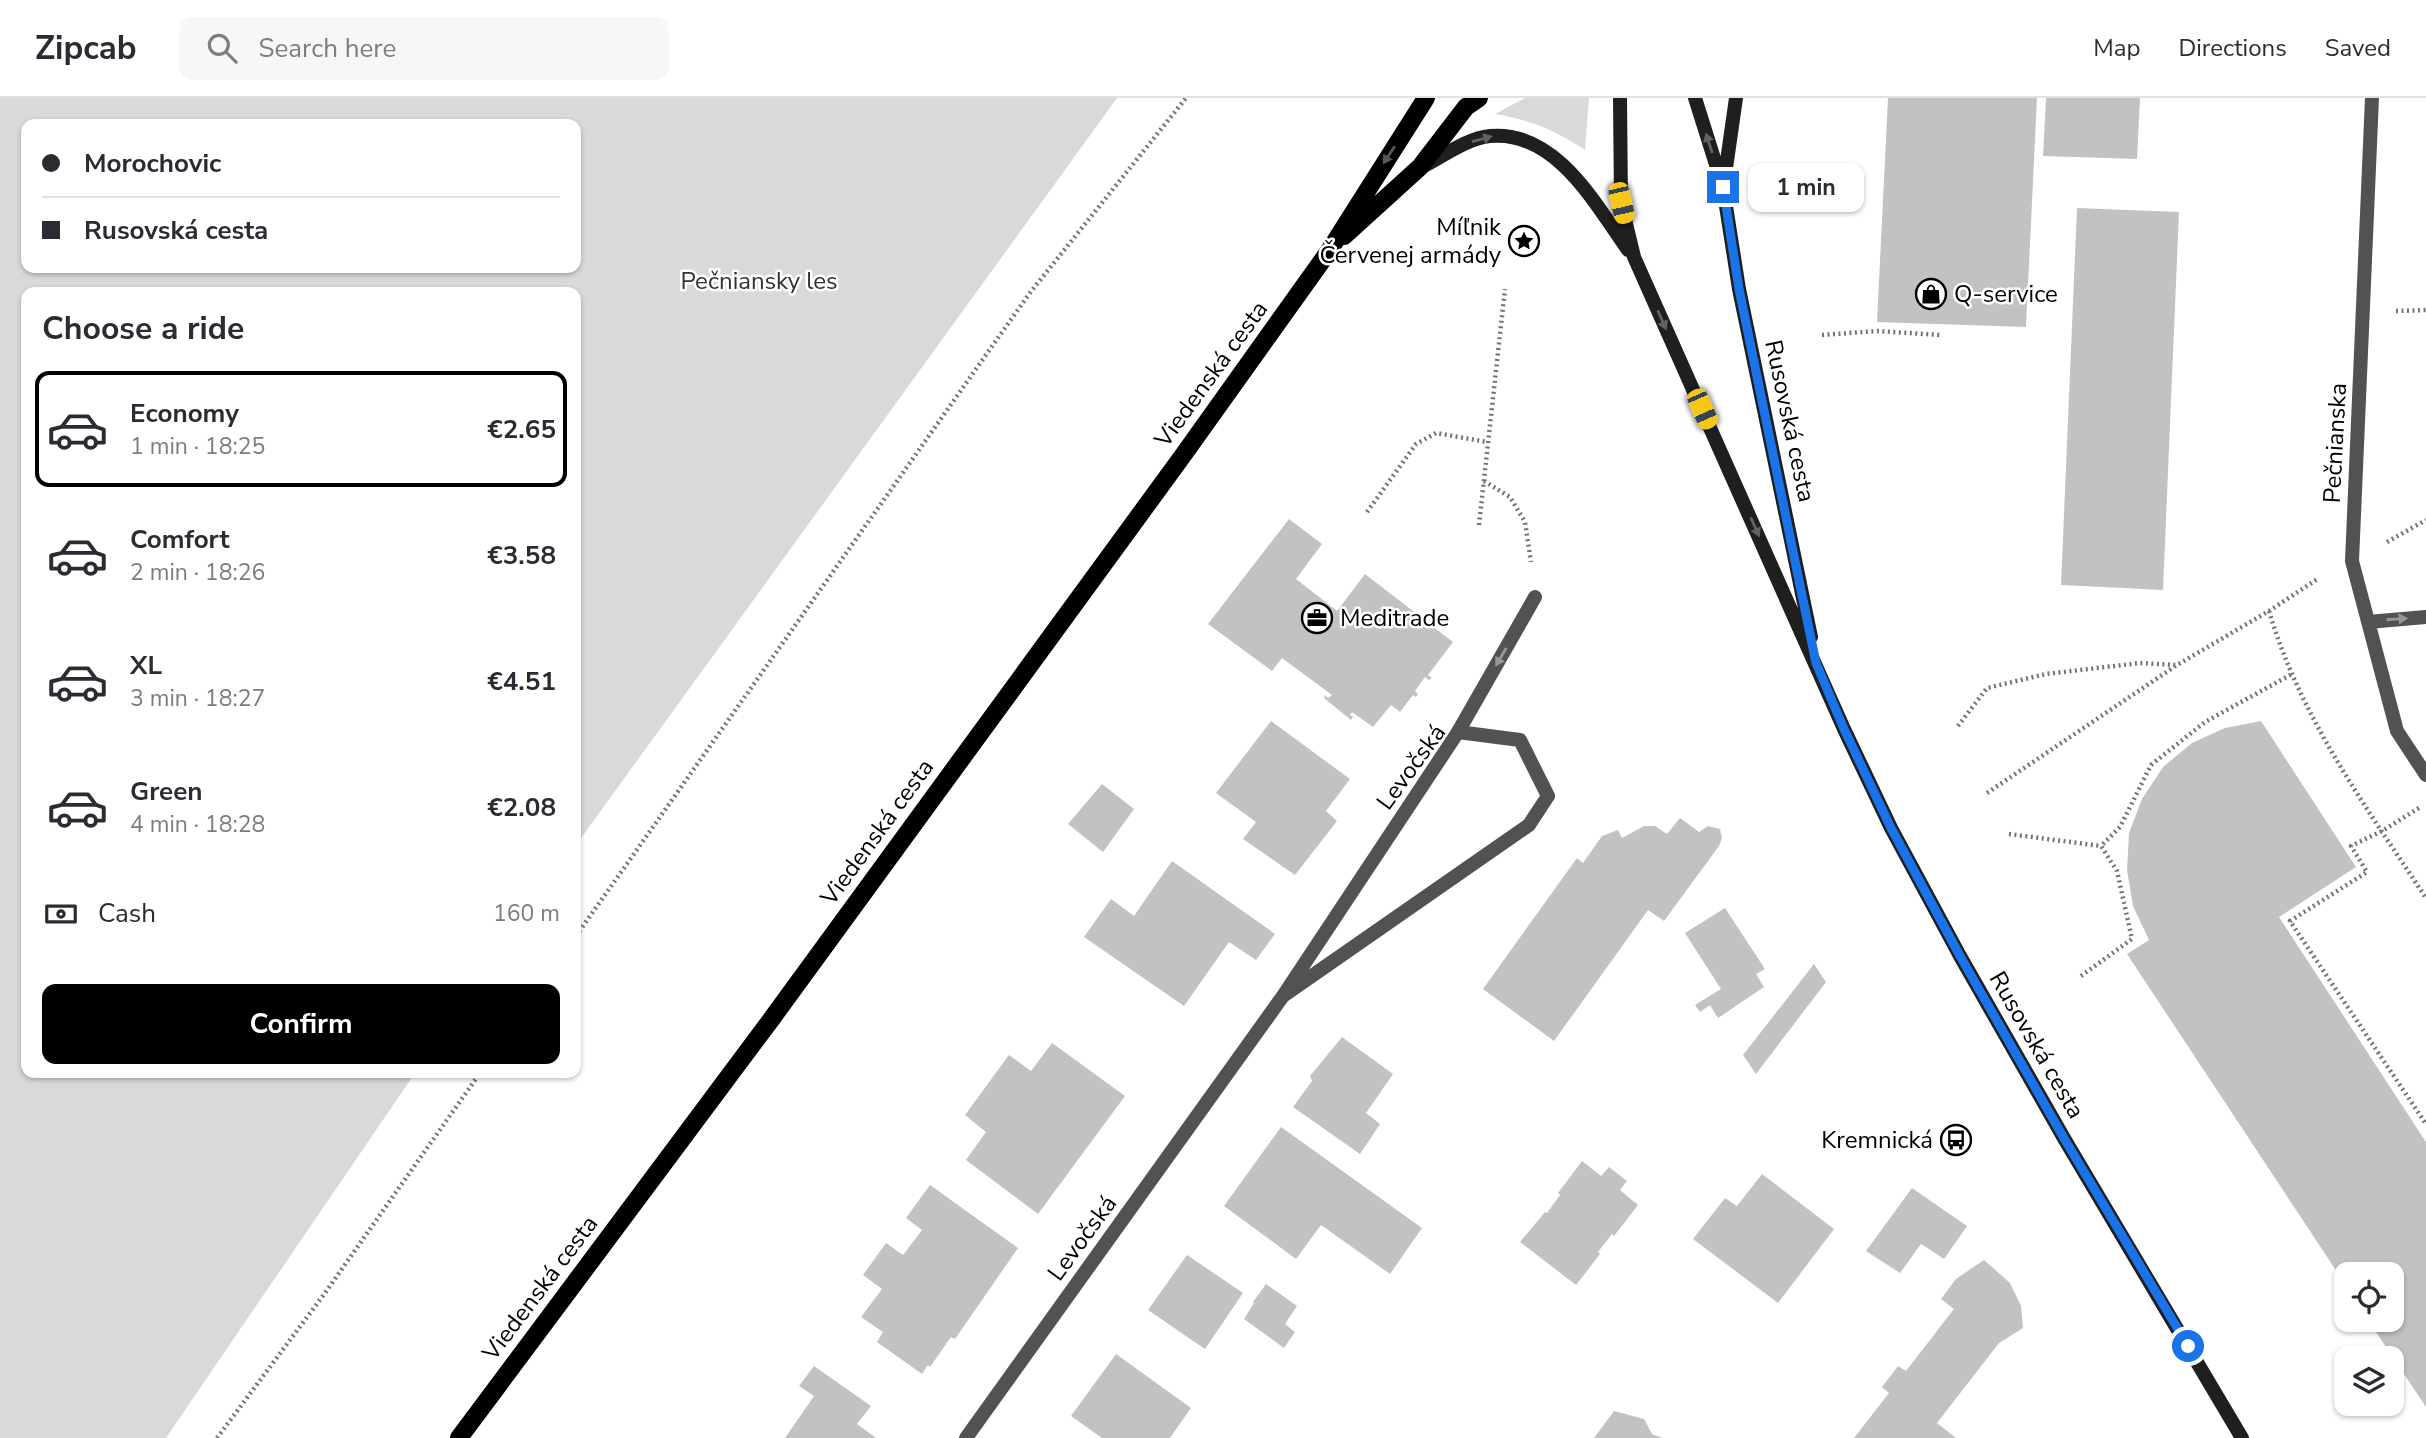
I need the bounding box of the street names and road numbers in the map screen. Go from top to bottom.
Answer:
street label: Viedenská cesta [1146,294,1275,455]
street label: Rusovská cesta [1757,337,1823,505]
street label: Pečnianska [2316,382,2354,504]
street label: Levočská [1369,718,1453,816]
street label: Viedenská cesta [812,752,941,913]
street label: Rusovská cesta [1982,966,2092,1124]
street label: Levočská [1040,1189,1124,1287]
street label: Viedenská cesta [474,1209,605,1368]

